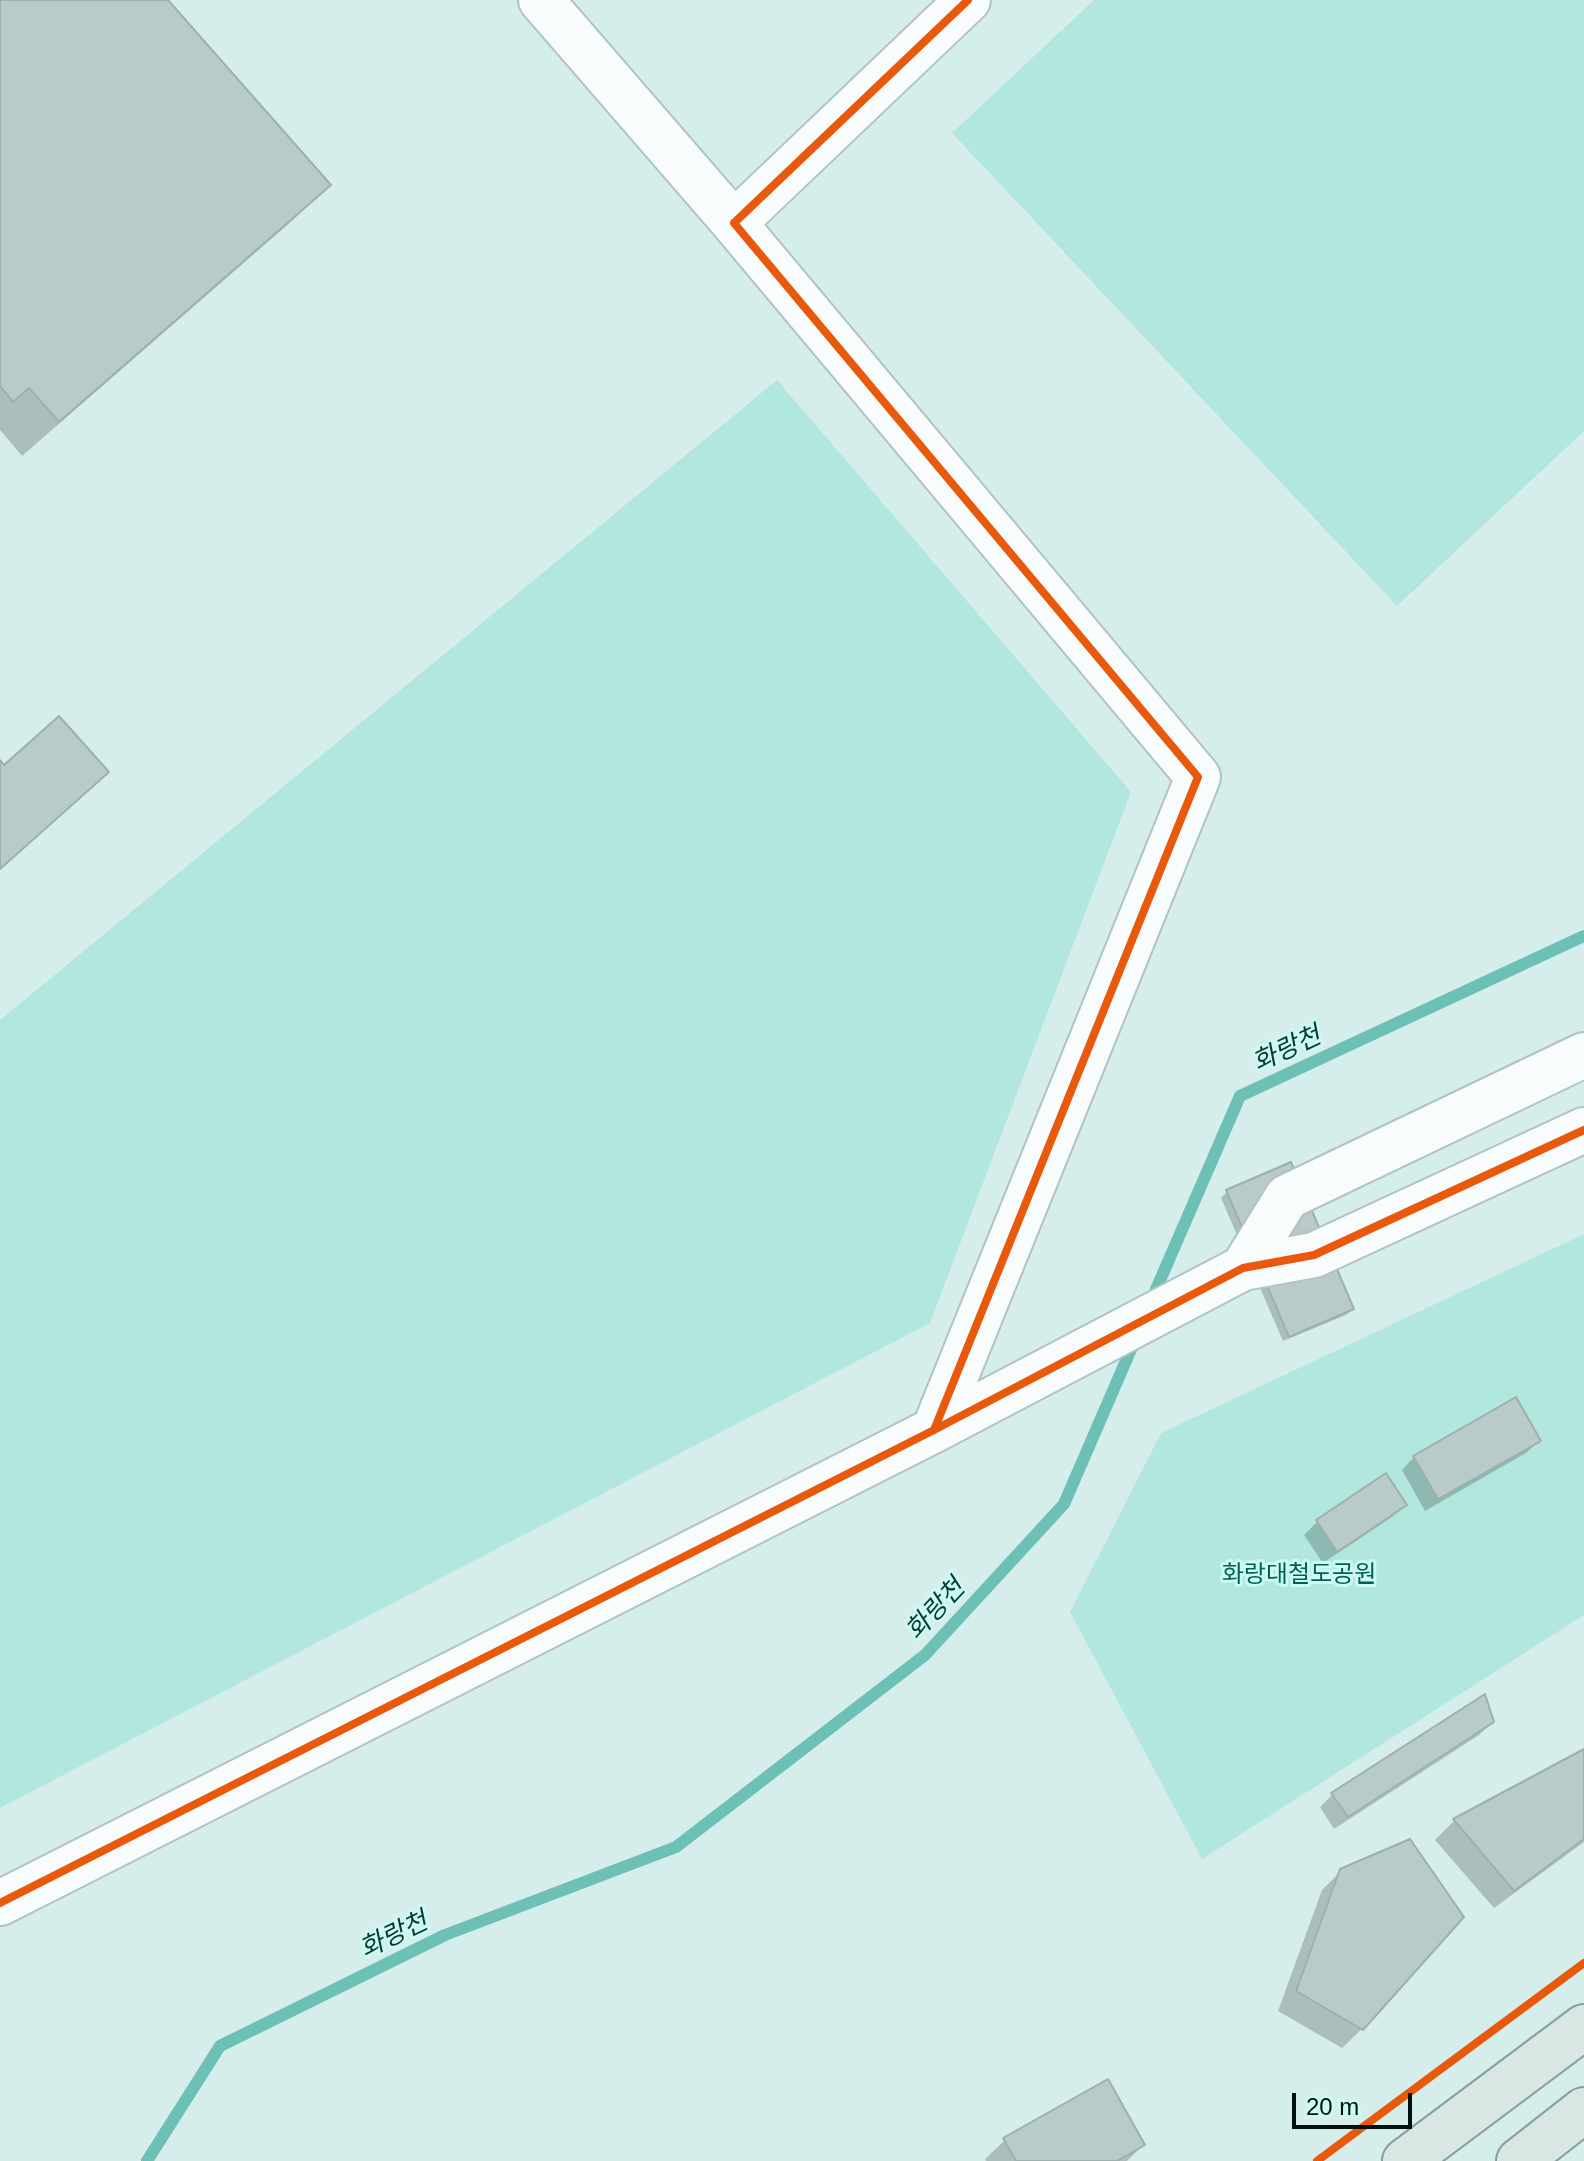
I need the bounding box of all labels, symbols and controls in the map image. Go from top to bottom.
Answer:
water label: 화랑천 [1248,1021,1326,1079]
park label: 화랑대철도공원 [1222,1561,1376,1589]
water label: 화랑천 [900,1573,972,1647]
water label: 화랑천 [355,1906,433,1966]
scale bar [1296,2077,1416,2127]
text: 20 m [1306,2093,1359,2120]

